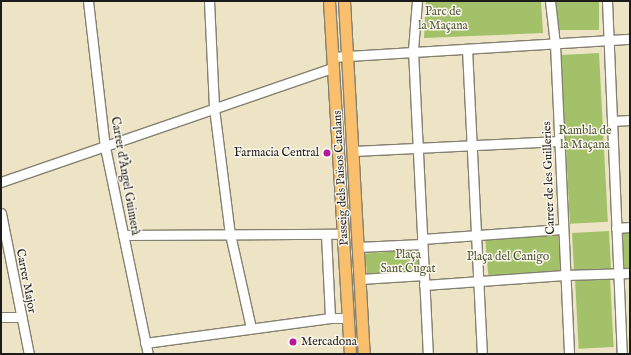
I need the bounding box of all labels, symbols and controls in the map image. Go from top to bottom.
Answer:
park label: Parc de la Maçana [418,5,468,33]
street label: Passeig dels Països Catalans [330,110,352,246]
street label: Carrer d'Àngel Guimerà [107,116,143,236]
street label: Carrer de les Guilleries [540,121,558,235]
park label: Rambla de la Maçana [559,124,611,152]
place label: Farmacia Central [234,146,319,160]
marker: Farmacia Central [322,148,332,158]
street label: Carrer Major [13,248,39,314]
park label: Plaça Sant Cugat [380,248,436,276]
park label: Plaça del Canigo [467,250,549,264]
place label: Mercadona [301,335,357,349]
marker: Mercadona [288,337,298,347]

